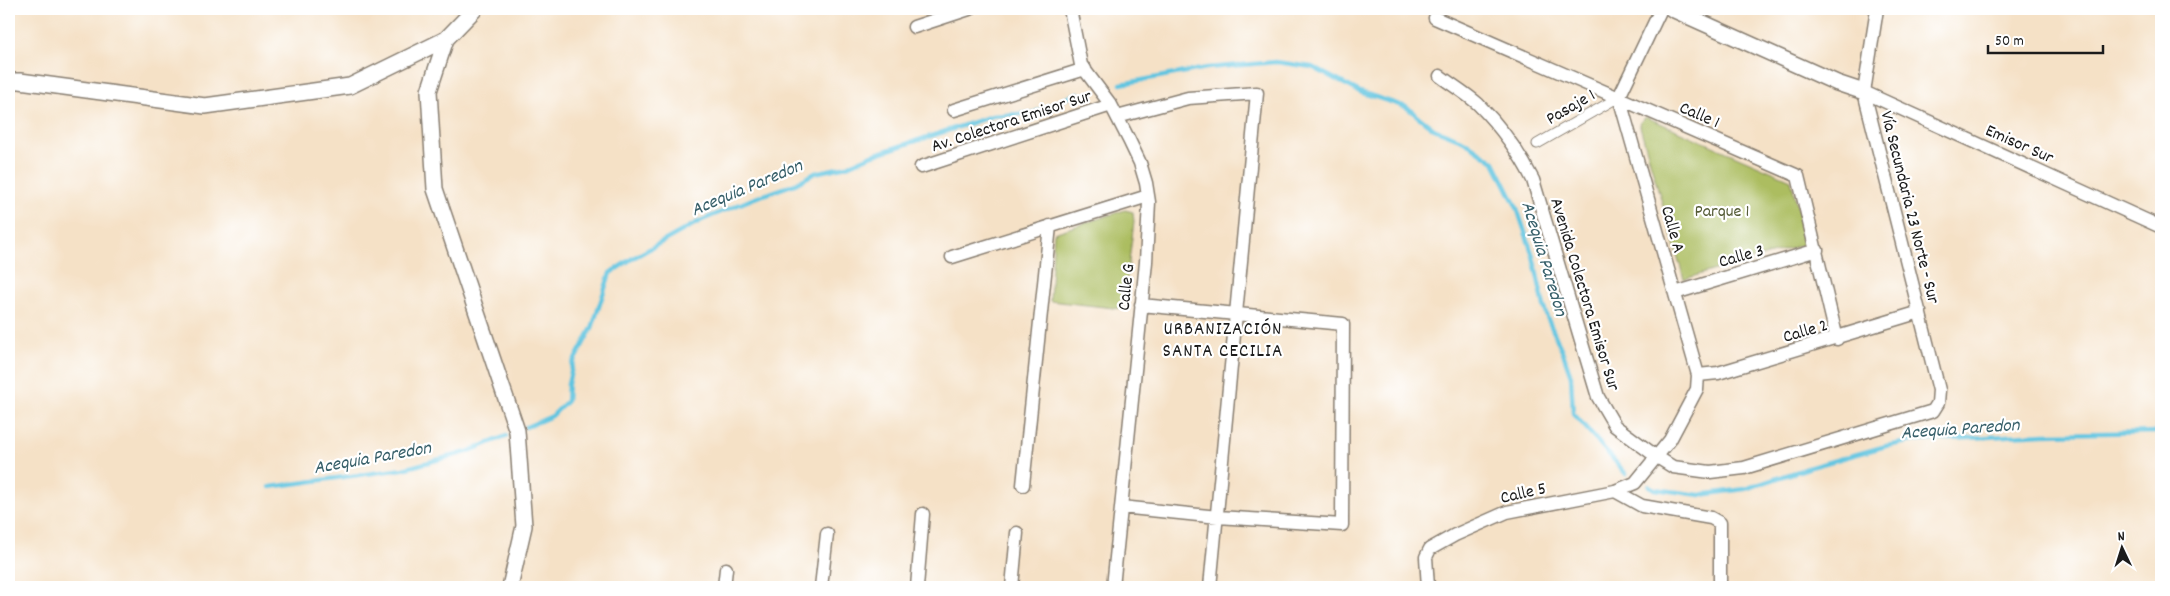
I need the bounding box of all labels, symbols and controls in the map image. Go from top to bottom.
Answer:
scale bar [1988,22,2102,54]
text: 50 m [1995,31,2024,53]
street label: Pasaje 1 [1542,84,1601,132]
street label: Av. Colectora Emisor Sur [928,85,1095,160]
street label: Calle 1 [1675,97,1723,136]
street label: Vía Secundaria 23 Norte - Sur [1872,109,1945,307]
street label: Emisor Sur [1981,119,2058,172]
water label: Acequia Paredon [687,153,808,225]
street label: Avenida Colectora Emisor Sur [1542,195,1625,395]
water label: Acequia Paredon [1512,198,1573,321]
park label: Parque 1 [1694,200,1750,225]
street label: Calle A [1653,203,1690,256]
street label: Calle 3 [1716,239,1767,276]
street label: Calle G [1113,263,1142,312]
street label: Calle 2 [1780,314,1831,351]
district label: URBANIZACIÓN SANTA CECILIA [1163,317,1283,366]
water label: Acequia Paredon [1900,413,2022,448]
water label: Acequia Paredon [312,436,435,483]
street label: Calle 5 [1498,477,1549,512]
north arrow [2098,524,2148,574]
text: N [2117,527,2125,547]

